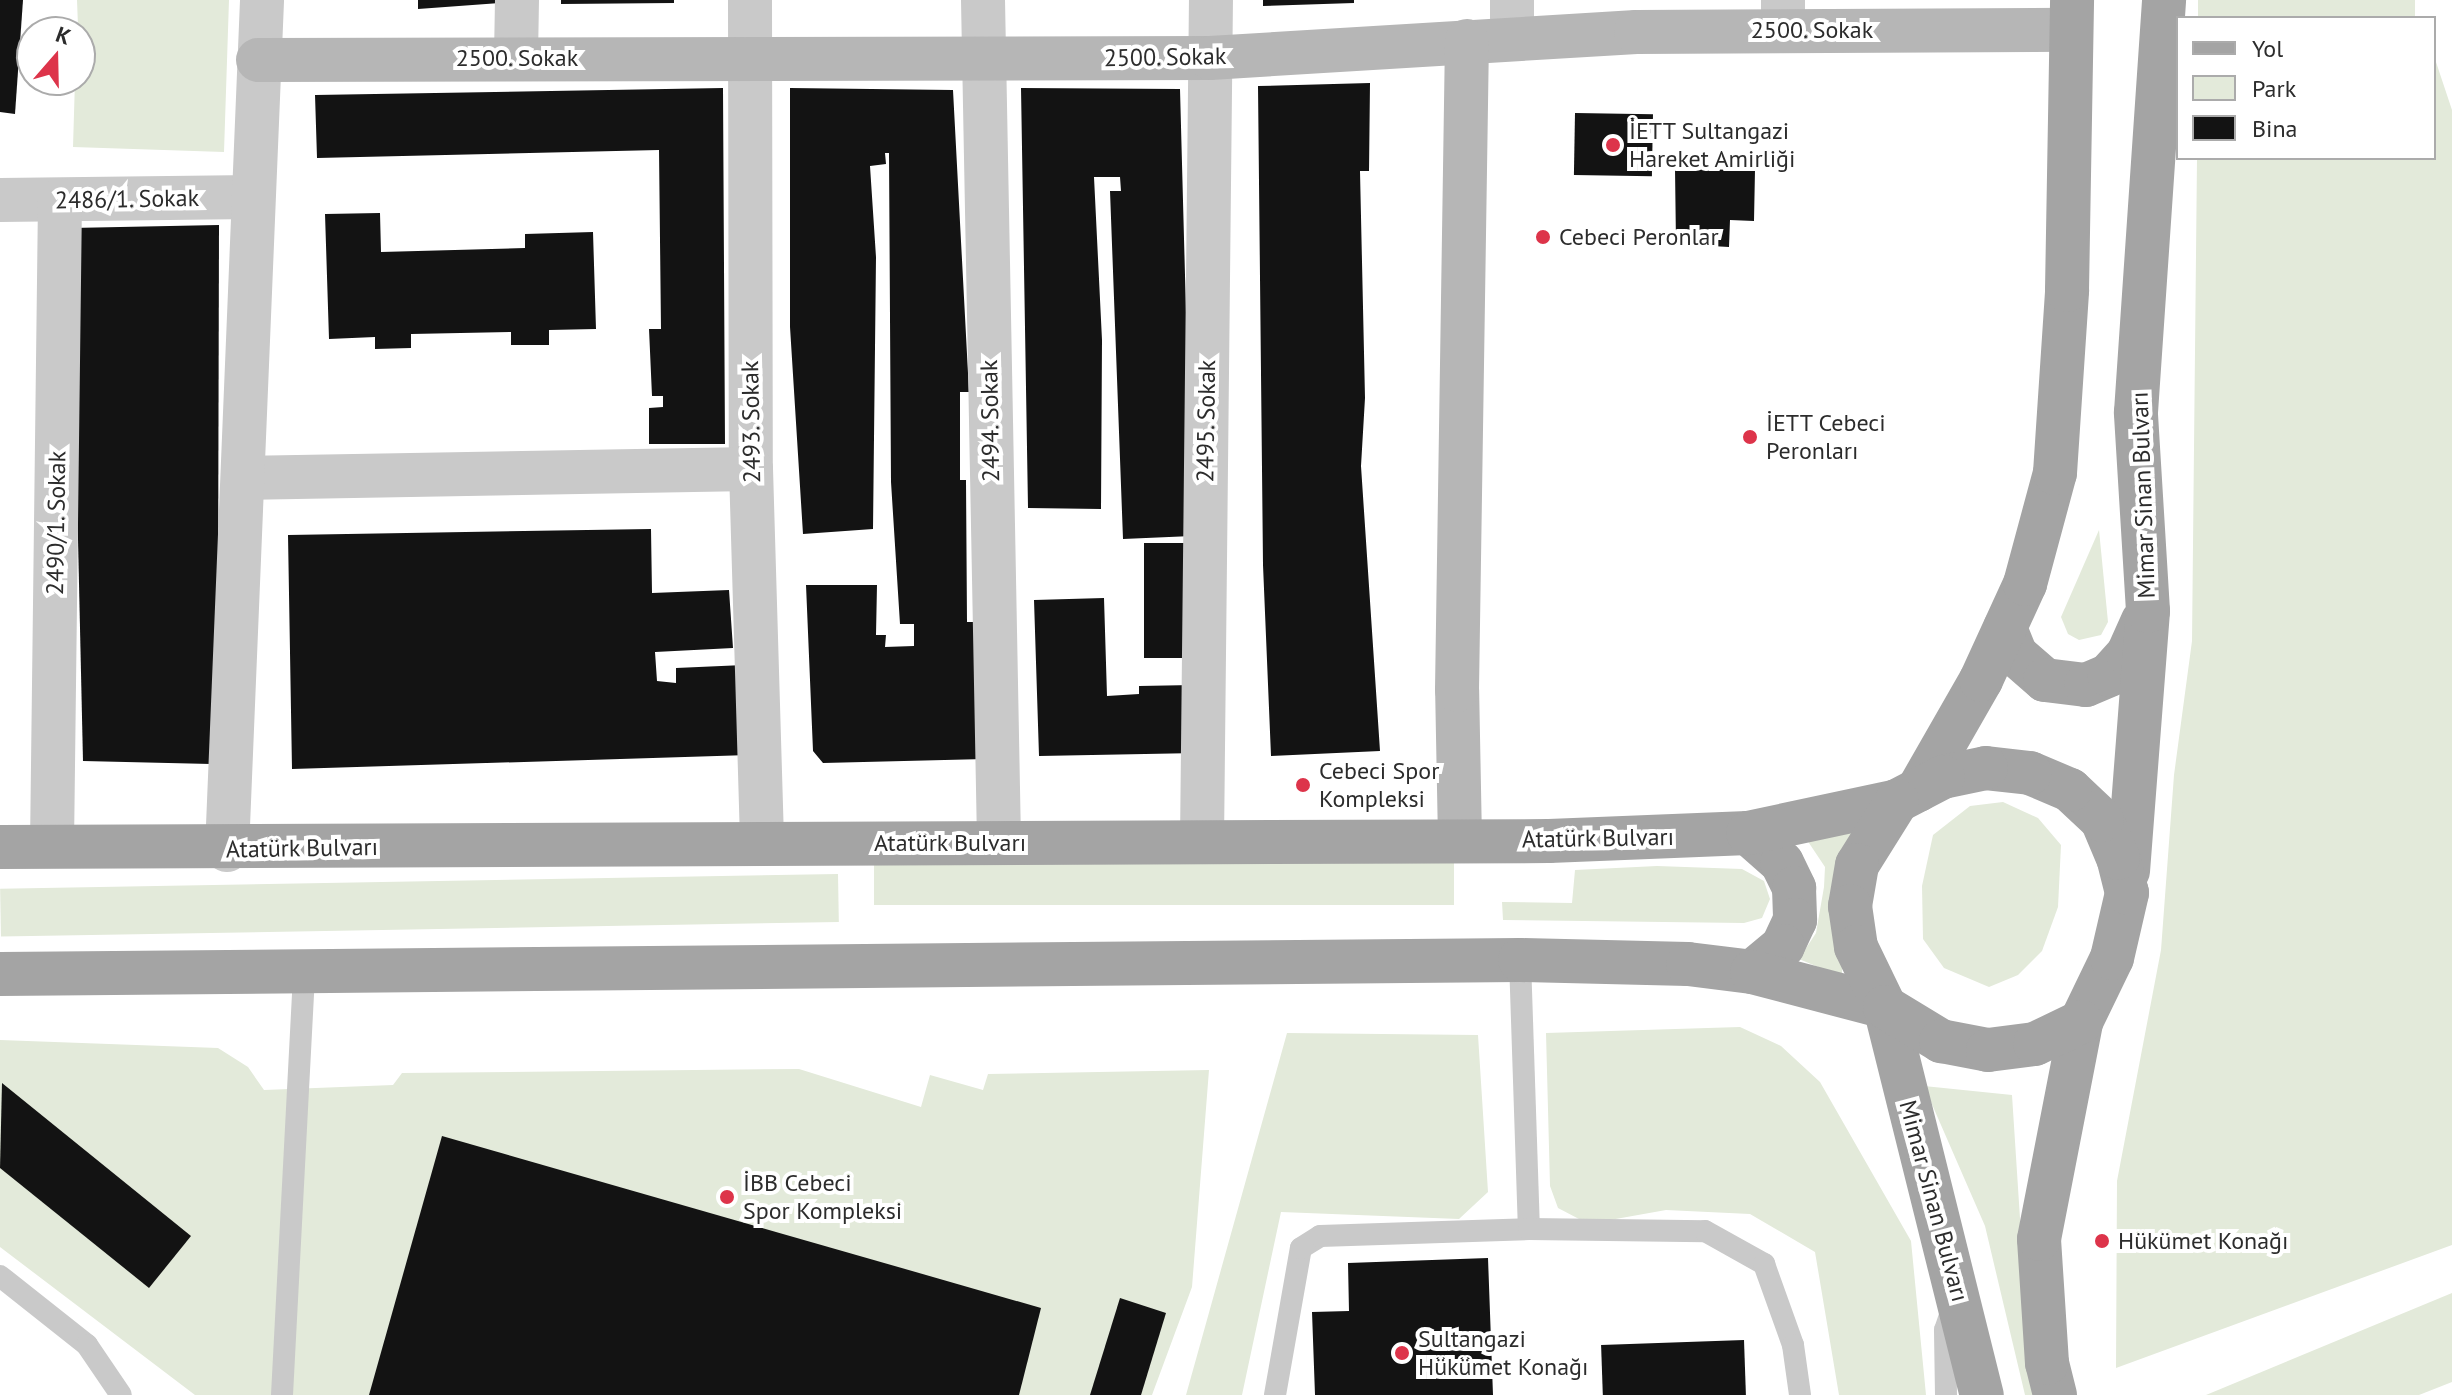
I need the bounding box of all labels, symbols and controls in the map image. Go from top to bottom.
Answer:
north arrow [16,16,96,96]
street label: 2500. Sokak [1750,16,1874,44]
legend [2176,16,2436,160]
text: K [52,20,75,51]
text: Yol [2252,33,2283,64]
street label: 2500. Sokak [1103,42,1227,72]
street label: 2500. Sokak [455,44,579,72]
text: Park [2252,73,2296,104]
text: Bina [2252,113,2297,144]
place label: İETT Sultangazi Hareket Amirliği [1629,117,1796,173]
marker: İETT Sultangazi Hareket Amirliği [1604,136,1622,154]
street label: 2486/1. Sokak [54,183,200,215]
place label: Cebeci Peronlar [1559,223,1719,251]
marker: Cebeci Peronlar [1534,228,1552,246]
street label: 2494. Sokak [975,359,1005,483]
street label: 2495. Sokak [1191,359,1221,483]
street label: 2493. Sokak [736,360,766,484]
street label: Mimar Sinan Bulvarı [2125,391,2161,599]
place label: İETT Cebeci Peronları [1766,409,1887,465]
marker: İETT Cebeci Peronları [1741,428,1759,446]
street label: 2490/1. Sokak [40,450,72,596]
place label: Cebeci Spor Kompleksi [1319,757,1439,813]
marker: Cebeci Spor Kompleksi [1294,776,1312,794]
street label: Atatürk Bulvarı [1521,822,1675,854]
street label: Atatürk Bulvarı [874,829,1026,857]
street label: Atatürk Bulvarı [225,832,379,864]
street label: Mimar Sinan Bulvarı [1893,1097,1975,1305]
place label: İBB Cebeci Spor Kompleksi [743,1169,902,1225]
marker: İBB Cebeci Spor Kompleksi [718,1188,736,1206]
place label: Hükümet Konağı [2118,1227,2288,1255]
marker: Hükümet Konağı [2093,1232,2111,1250]
place label: Sultangazi Hükümet Konağı [1418,1325,1588,1381]
marker: Sultangazi Hükümet Konağı [1393,1344,1411,1362]

